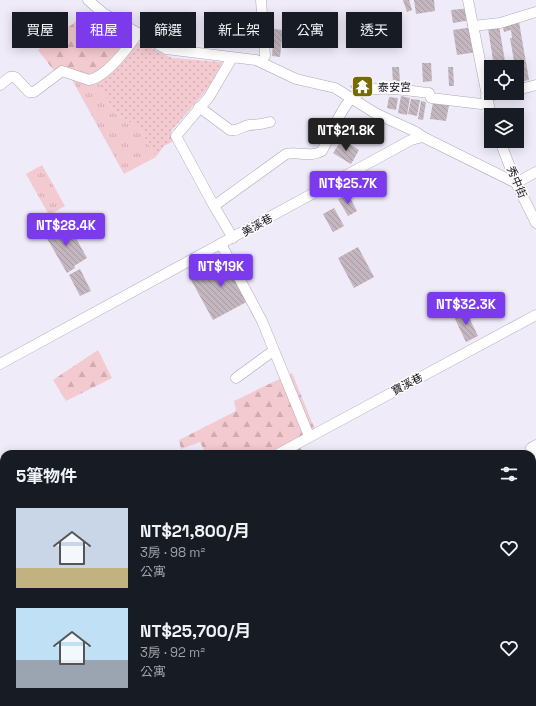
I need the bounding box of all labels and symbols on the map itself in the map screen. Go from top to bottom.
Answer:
temple icon: 泰安宮 [349,74,375,100]
place label: 泰安宮 [378,80,411,94]
pin: NT$21.8K [305,118,387,152]
street label: 秀中街 [504,164,530,200]
pin: NT$25.7K [307,171,389,205]
street label: 美溪巷 [239,211,275,239]
pin: NT$28.4K [25,213,107,247]
pin: NT$19K [188,254,254,288]
pin: NT$32.3K [425,292,507,326]
street label: 寶溪巷 [389,370,425,398]

